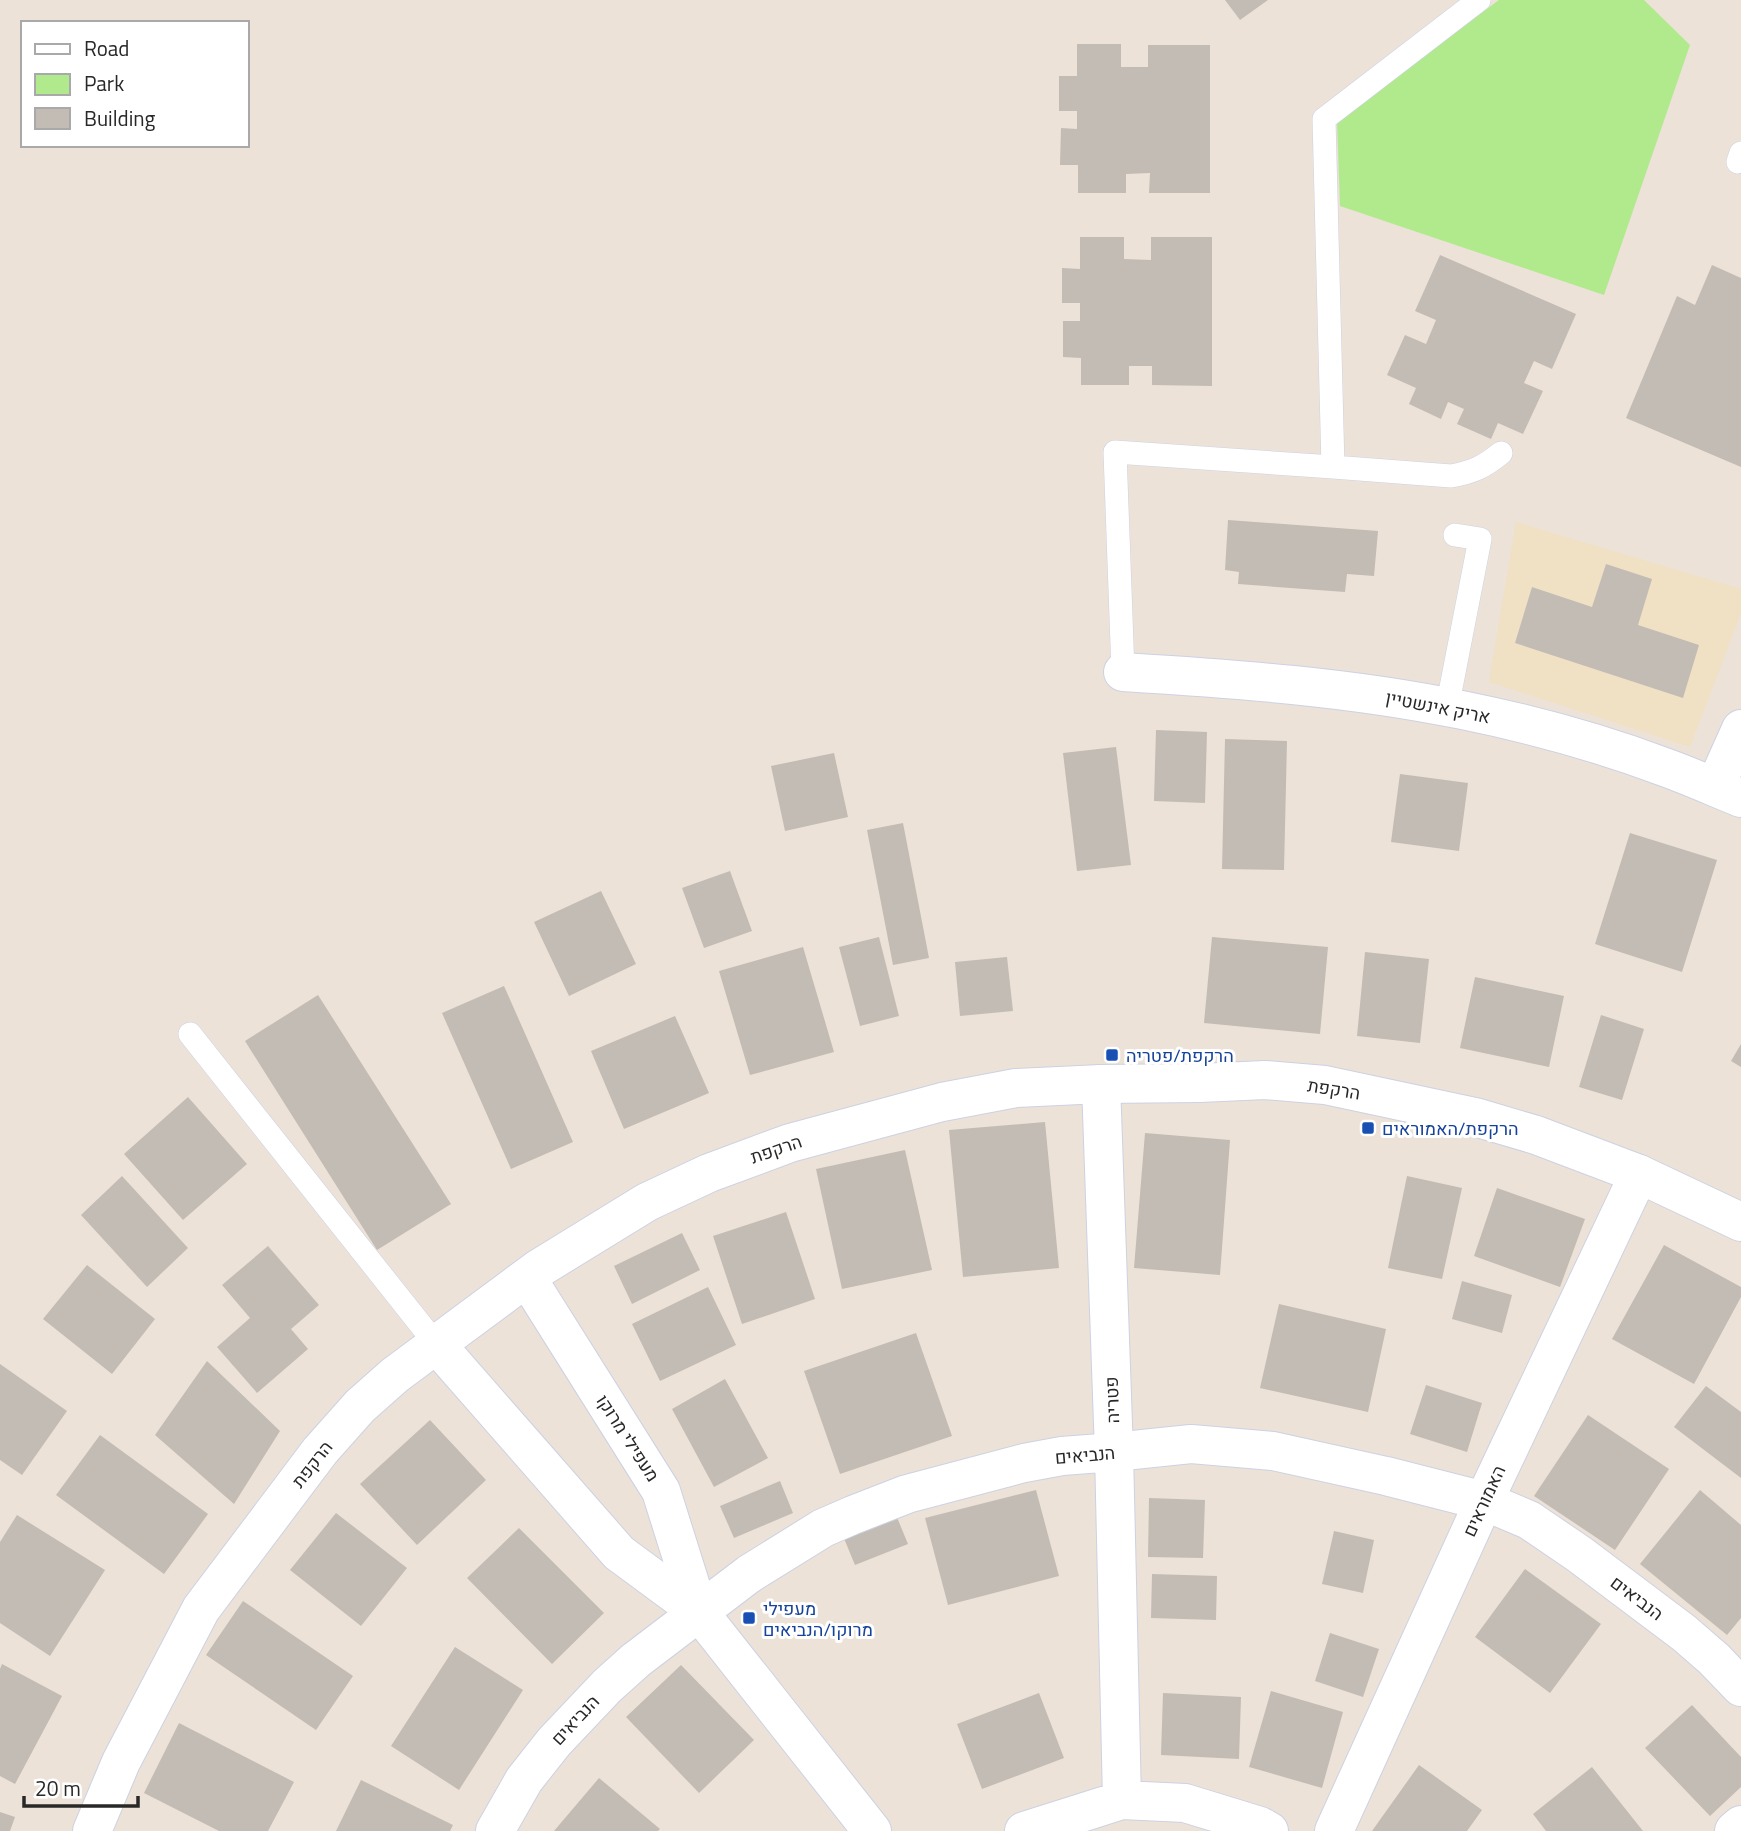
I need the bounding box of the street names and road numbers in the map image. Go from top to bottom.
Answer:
street label: אריק אינשטיין [1383,684,1493,730]
street label: הרקפת [1306,1072,1362,1106]
street label: הרקפת [746,1128,806,1170]
street label: פטריה [1098,1376,1126,1424]
street label: מעפילי מרוקו [590,1389,666,1487]
street label: הרקפת [285,1435,339,1493]
street label: הנביאים [1054,1439,1116,1471]
street label: האמוראים [1456,1461,1512,1541]
street label: הנביאים [1605,1569,1669,1627]
street label: הנביאים [545,1689,605,1751]

